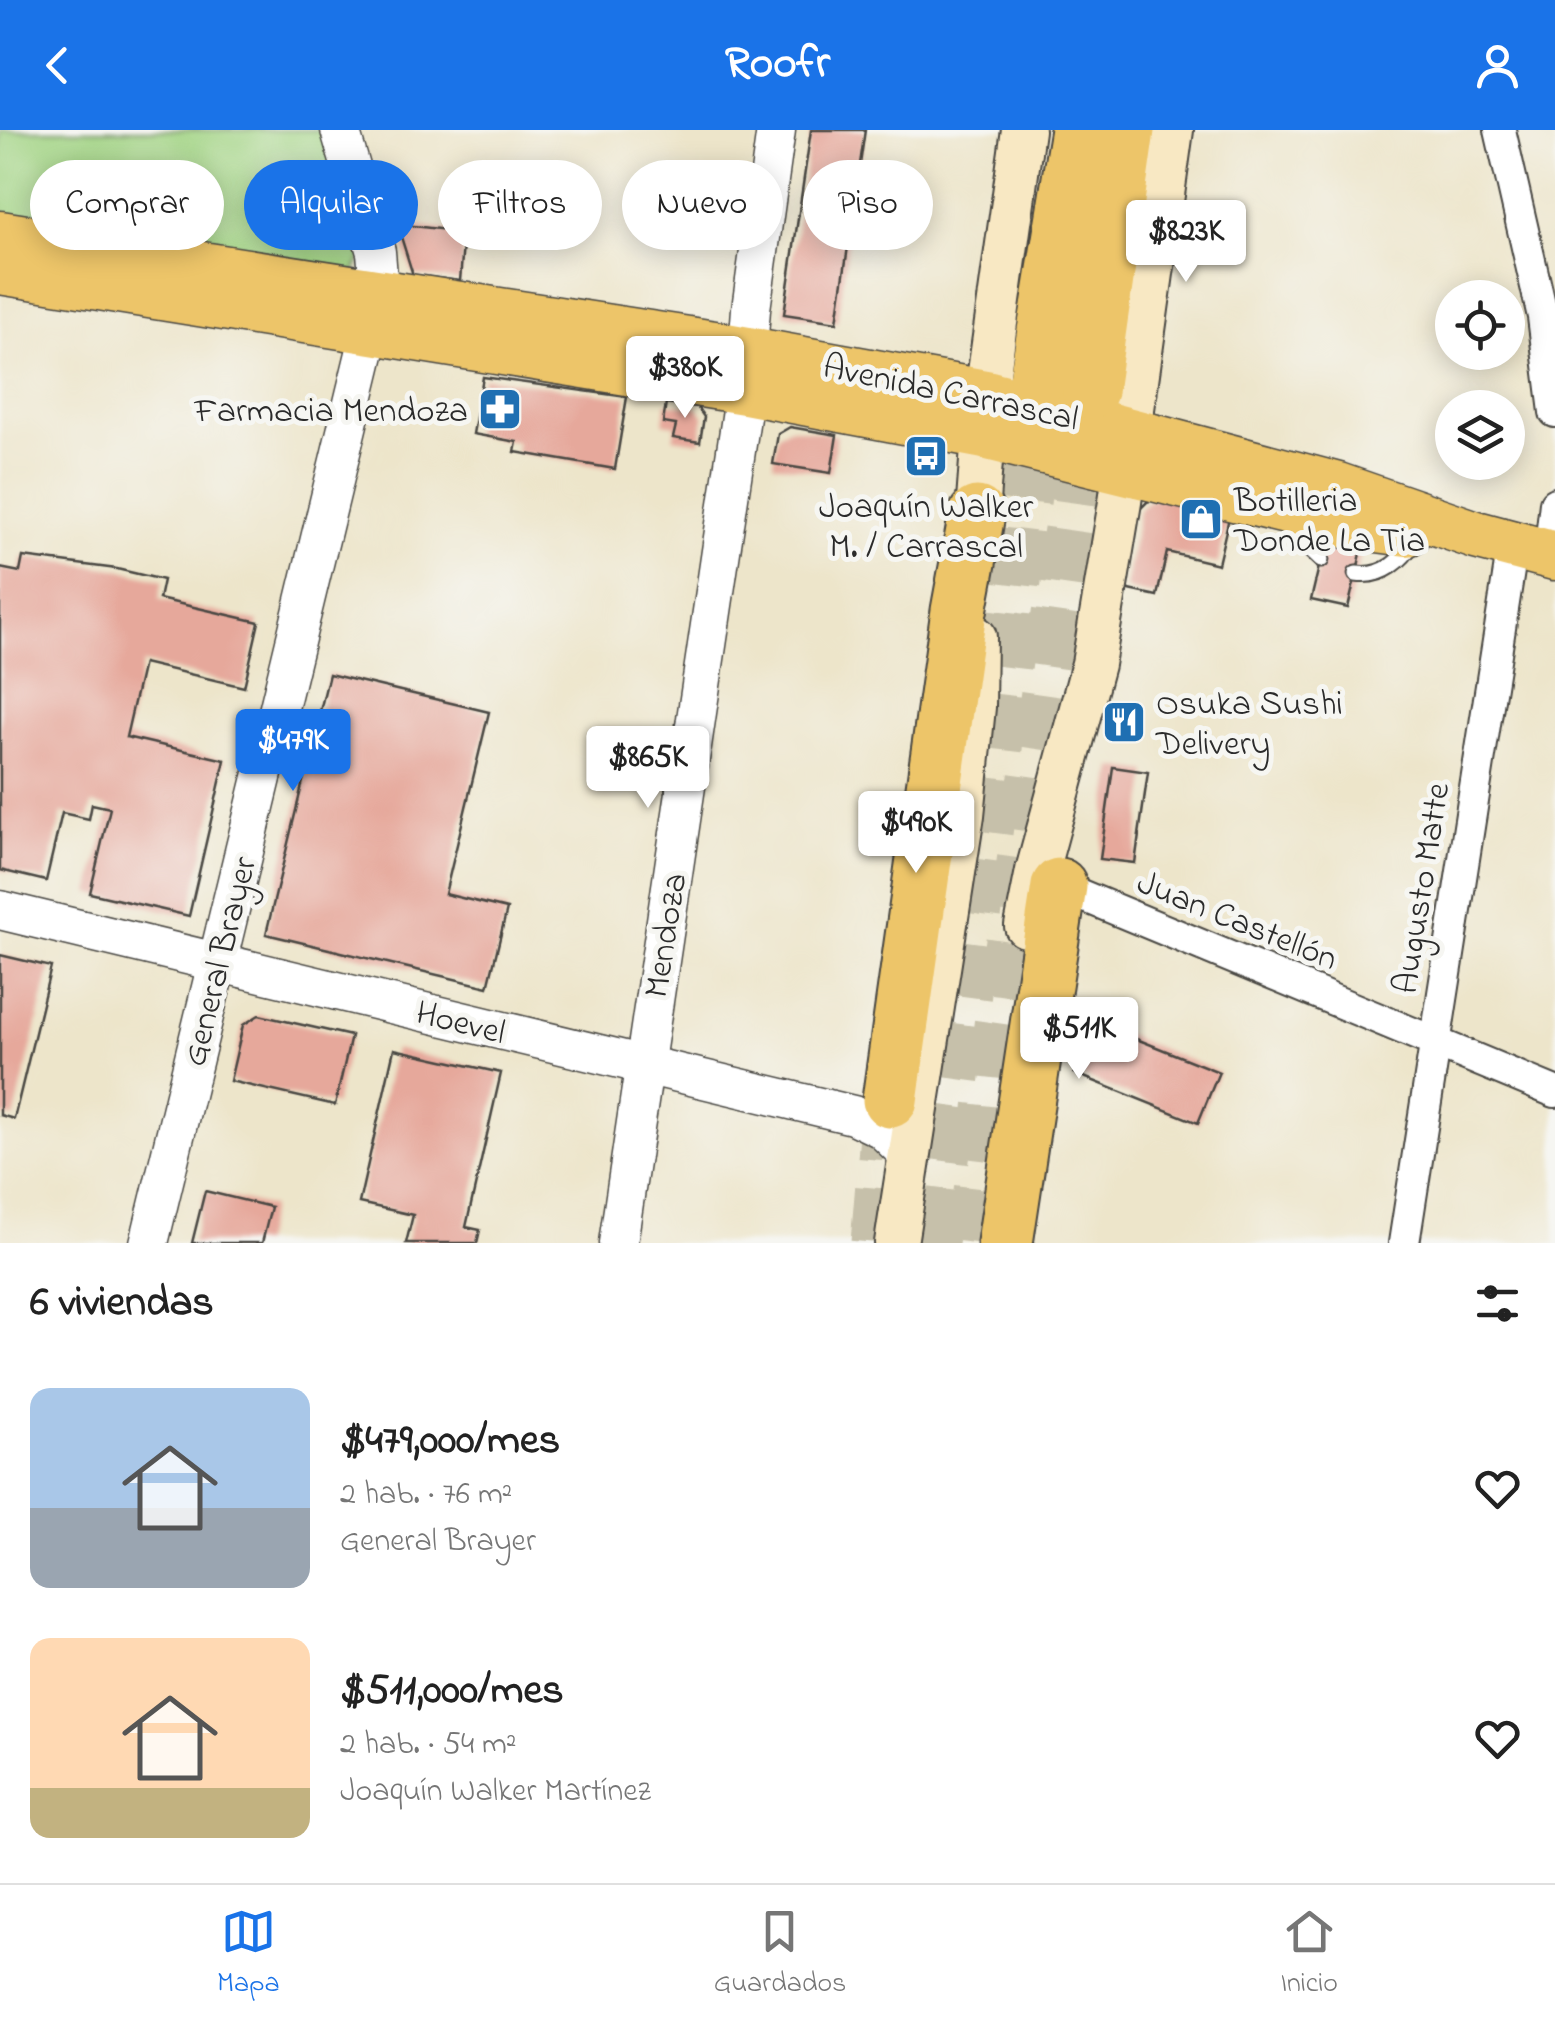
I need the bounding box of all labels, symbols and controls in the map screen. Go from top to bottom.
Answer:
text: Roofr [725,32,830,98]
icon: back [30,38,85,93]
icon: person [1470,38,1525,93]
chip: Comprar [30,160,224,250]
chip: Alquilar [244,160,418,250]
chip: Filtros [438,160,602,250]
chip: Nuevo [622,160,783,250]
chip: Piso [803,160,933,250]
pin: $823K [1116,200,1256,285]
text: $823K [1148,209,1224,256]
map controls [1435,280,1525,480]
button: locate [1435,280,1525,370]
pin: $380K [615,336,755,421]
street label: Avenida Carrascal [818,343,1083,446]
text: $380K [648,345,722,392]
pharmacy icon: Farmacia Mendoza [477,386,523,432]
place label: Farmacia Mendoza [193,387,468,438]
button: layers [1435,390,1525,480]
bus stop icon: Joaquín Walker M. / Carrascal [903,433,949,479]
place label: Botilleria Donde La Tia [1233,477,1425,568]
place label: Joaquín Walker M. / Carrascal [819,483,1034,574]
shop icon: Botilleria Donde La Tia [1178,496,1224,542]
place label: Osuka Sushi Delivery [1155,680,1343,771]
restaurant icon: Osuka Sushi Delivery [1101,699,1147,745]
pin: $479K [223,709,363,794]
text: $479K [258,718,328,765]
pin: $865K [578,726,718,811]
text: $865K [608,735,688,782]
street label: Augusto Matte [1382,779,1465,998]
pin: $490K [846,791,986,876]
text: $490K [880,800,952,847]
street label: General Brayer [171,852,272,1072]
street label: Juan Castellón [1129,859,1345,986]
street label: Mendoza [632,870,702,1002]
street label: Hoevel [410,989,510,1060]
pin: $511K [1009,997,1149,1082]
text: $511K [1042,1006,1116,1053]
text: 6 viviendas [30,1273,214,1334]
icon: filters [1470,1276,1525,1331]
text: $479,000/mes [340,1411,560,1472]
icon: home [110,1428,230,1548]
icon: heart [1470,1461,1525,1516]
text: 2 hab. · 76 m² [340,1472,512,1519]
text: General Brayer [340,1519,536,1566]
text: $511,000/mes [340,1661,564,1722]
icon: home [110,1678,230,1798]
icon: heart [1470,1711,1525,1766]
text: 2 hab. · 54 m² [340,1722,516,1769]
text: Joaquín Walker Martínez [340,1769,651,1816]
tab: Mapa [217,1904,280,2005]
tab: Guardados [714,1904,846,2005]
tab: Inicio [1280,1904,1338,2005]

